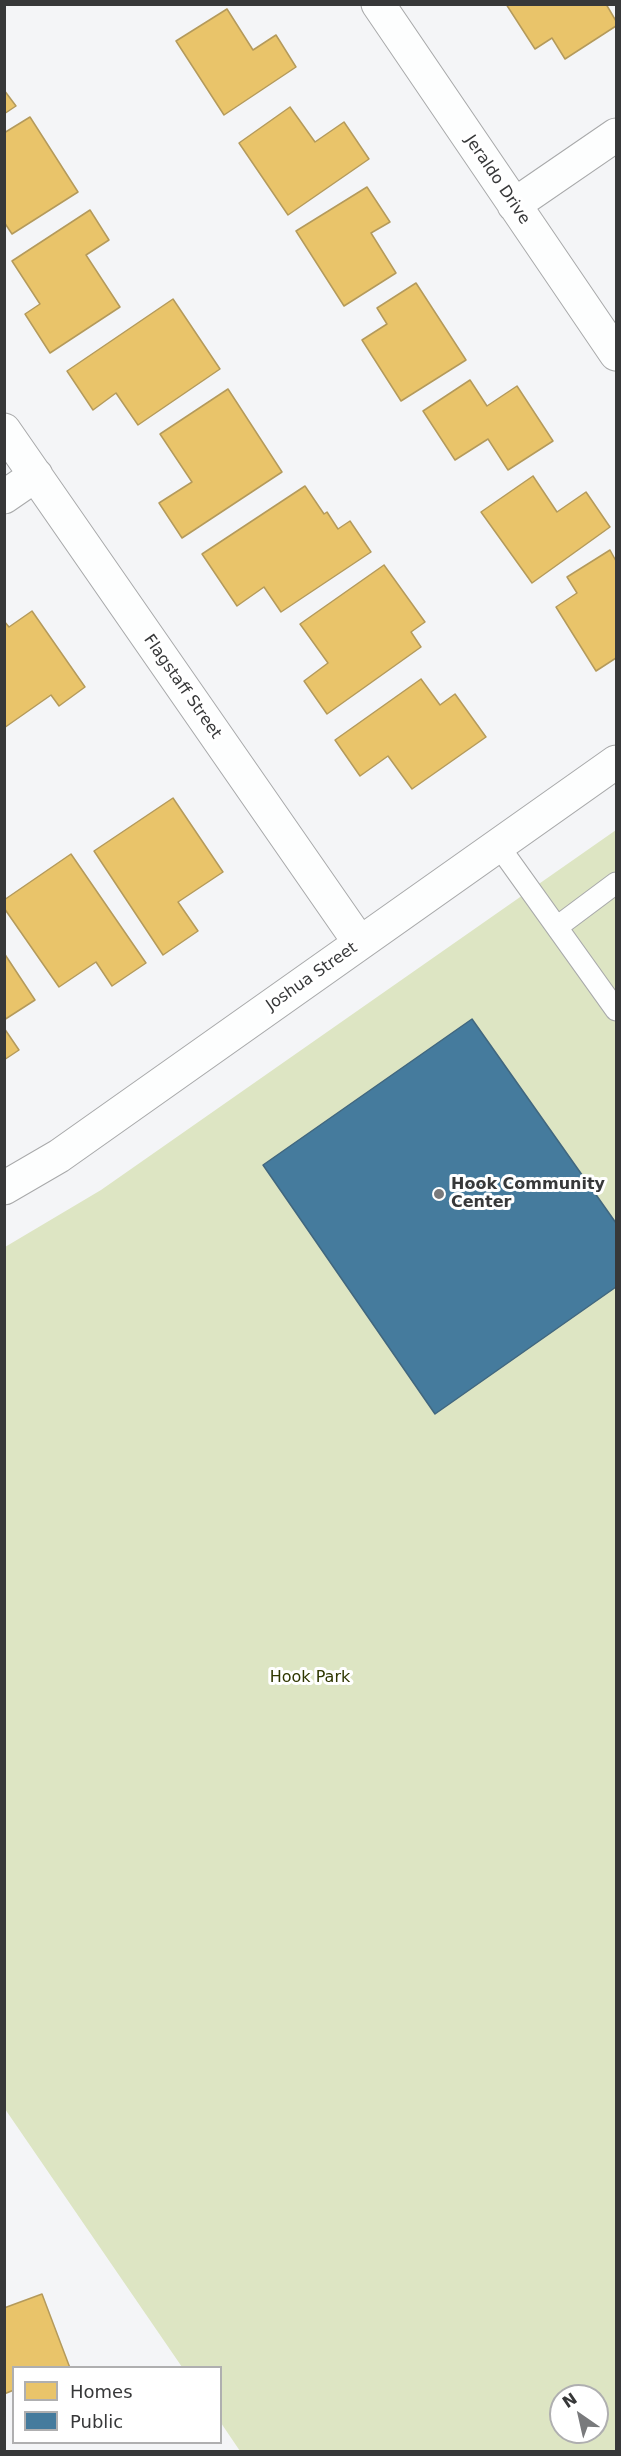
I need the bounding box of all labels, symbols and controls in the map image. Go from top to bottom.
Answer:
street label: Jeraldo Drive [460,132,534,228]
street label: Flagstaff Street [139,631,225,743]
street label: Joshua Street [263,939,361,1015]
place label: Hook Community Center [451,1175,605,1213]
marker: Hook Community Center [432,1187,446,1201]
park label: Hook Park [270,1668,350,1688]
legend [12,2366,222,2444]
text: Homes [70,2381,133,2402]
north arrow [549,2384,609,2444]
text: N [559,2389,581,2412]
text: Public [70,2411,123,2432]

